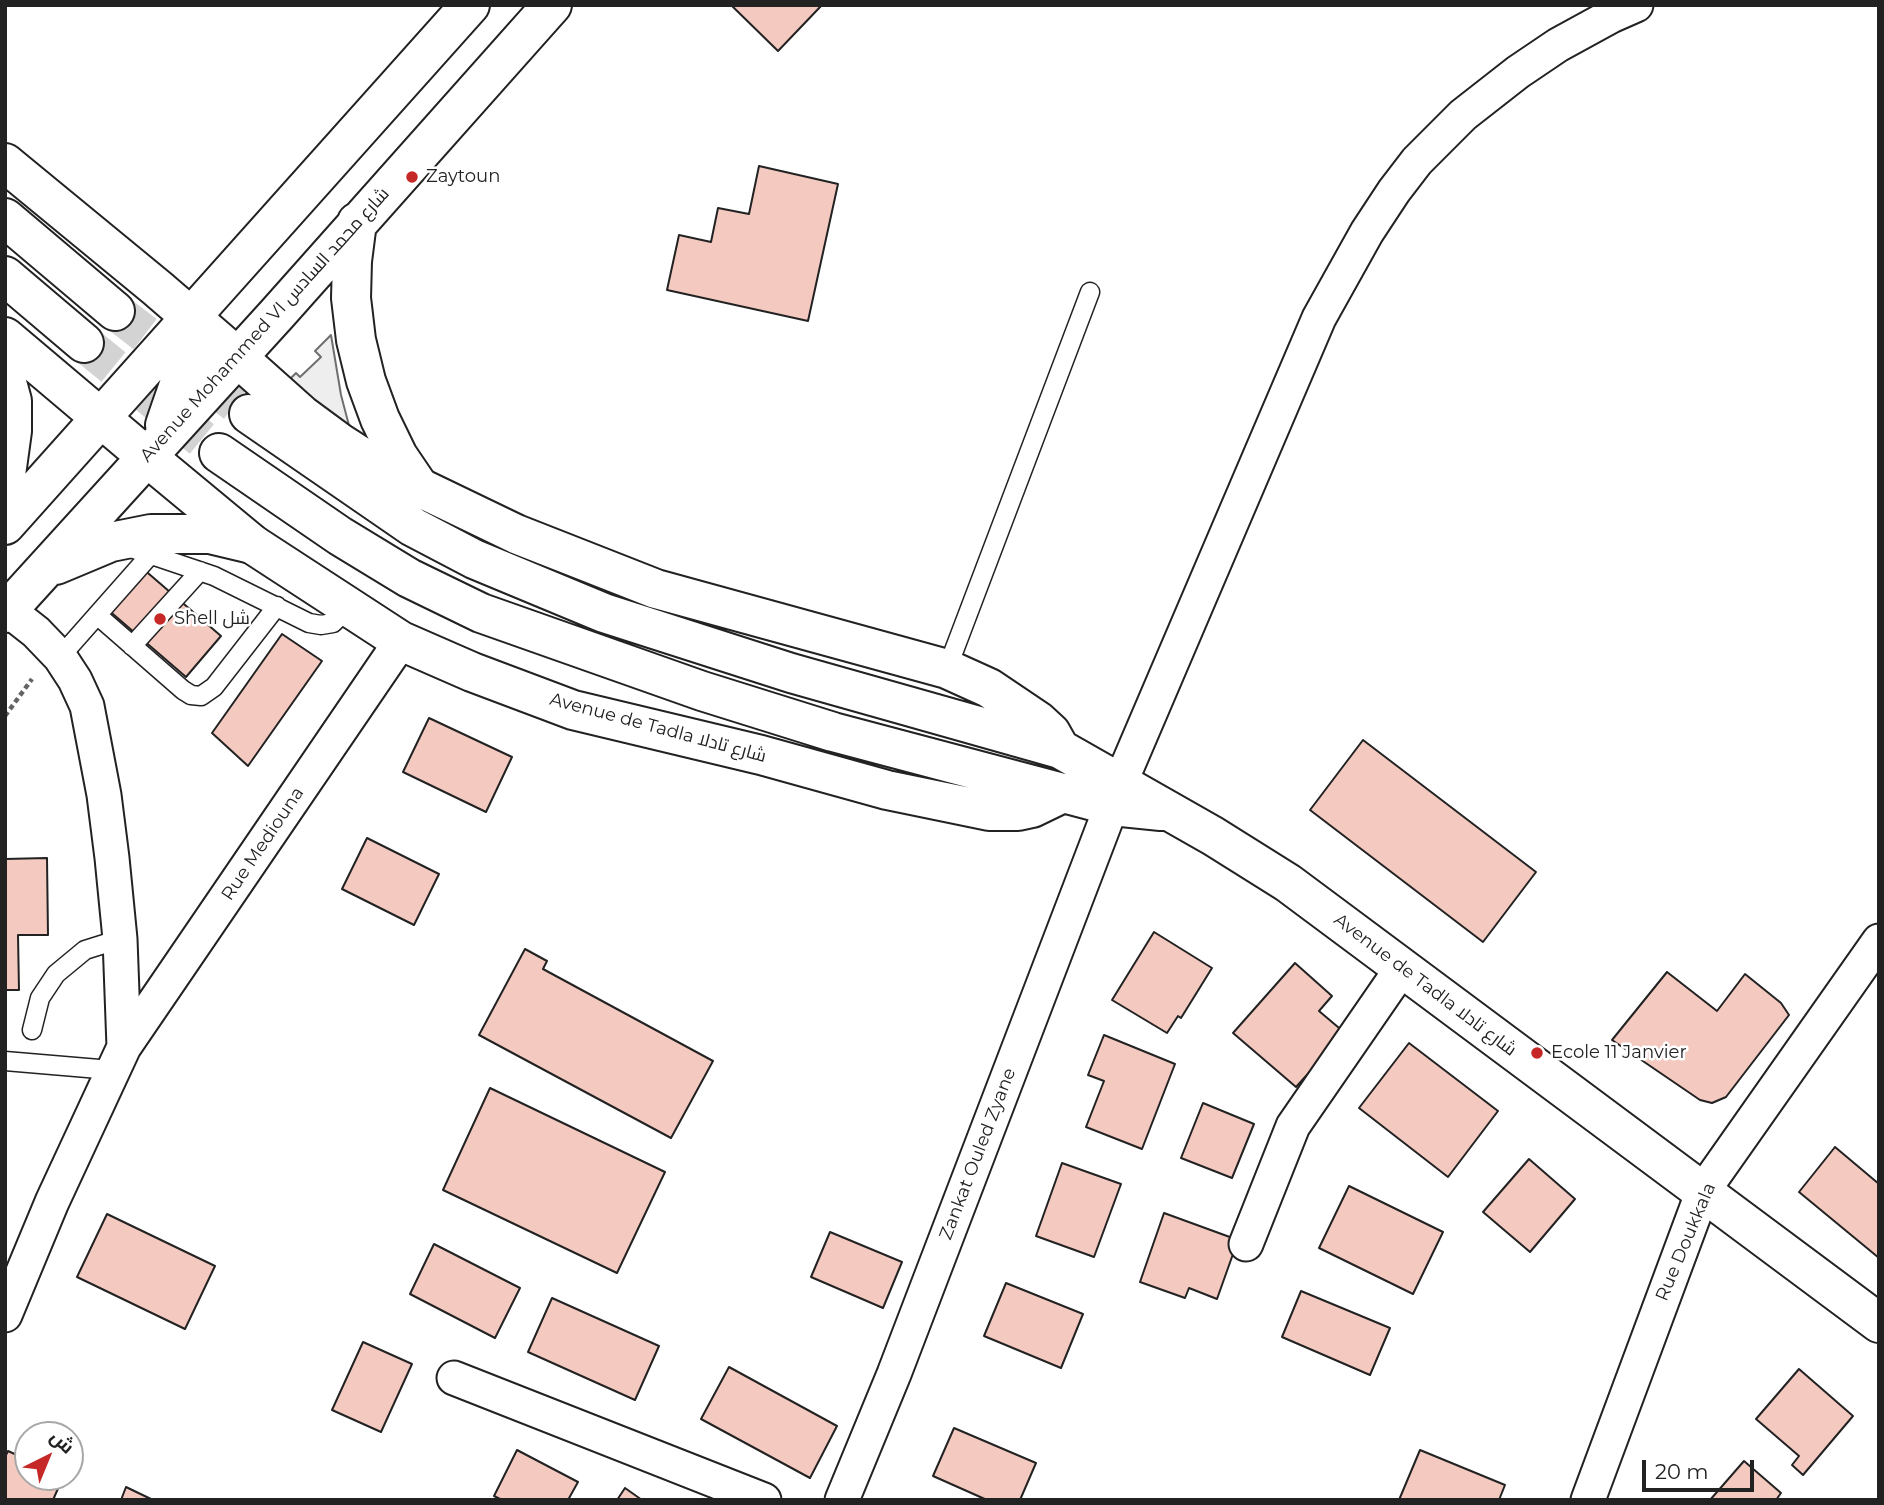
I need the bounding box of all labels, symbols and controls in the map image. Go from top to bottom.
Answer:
place label: Zaytoun [426,166,500,188]
marker: Zaytoun [404,169,420,185]
street label: Avenue Mohammed VI شارع محمد السادس [136,183,394,467]
place label: Shell شل [174,608,250,630]
marker: Shell شل [152,611,168,627]
street label: Avenue de Tadla شارع تادلا [547,689,769,767]
street label: Rue Mediouna [217,783,309,905]
street label: Avenue de Tadla شارع تادلا [1329,909,1521,1061]
place label: Ecole 11 Janvier [1551,1042,1687,1064]
marker: Ecole 11 Janvier [1529,1045,1545,1061]
street label: Zankat Ouled Zyane [935,1065,1021,1243]
street label: Rue Doukkala [1651,1180,1721,1304]
north arrow [14,1421,84,1491]
text: ش [46,1425,79,1458]
scale bar [1646,1446,1758,1490]
text: 20 m [1655,1459,1709,1484]

